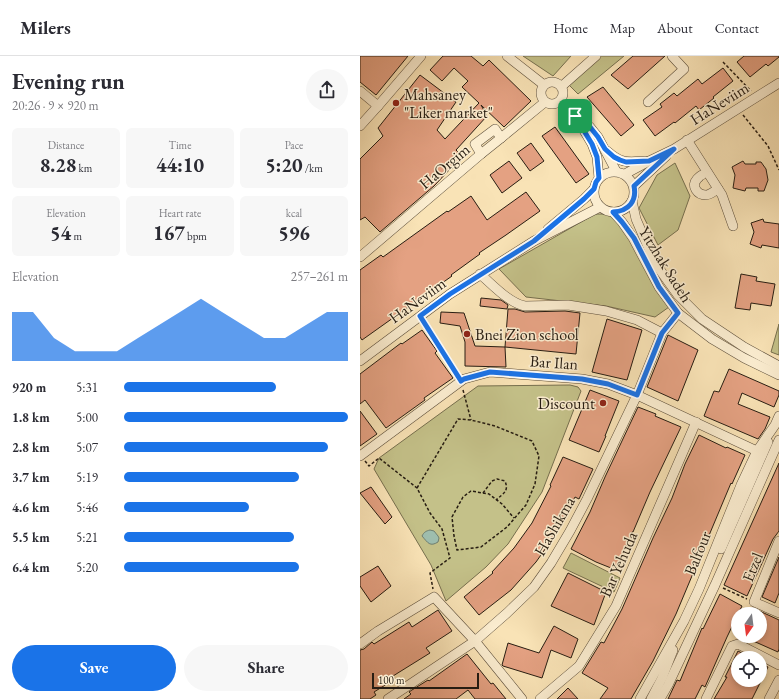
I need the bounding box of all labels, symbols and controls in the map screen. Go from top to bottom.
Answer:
text: Milers [20,15,71,40]
text: Home [553,19,588,37]
text: Map [610,19,635,37]
text: About [657,19,693,37]
text: Contact [715,19,759,37]
text: Evening run [12,67,125,96]
button: share [306,69,348,111]
street label: HaNeviim [686,77,753,130]
place label: Mahsaney "Liker market" [404,84,493,123]
text: 20:26 · 9 × 920 m [12,97,99,114]
marker: Mahsaney "Liker market" [391,98,401,108]
pin [558,99,592,133]
icon: arrive [564,105,586,127]
text: Distance [48,138,84,152]
text: Time [169,138,191,152]
text: Pace [285,138,303,152]
street label: HaOrgim [415,139,475,194]
text: 8.28 [40,152,76,178]
text: 44:10 [156,152,204,178]
text: 5:20 [265,152,303,178]
text: km [76,161,92,175]
text: /km [303,161,323,175]
text: Elevation [46,206,86,220]
text: Heart rate [159,206,201,220]
text: kcal [286,206,302,220]
text: 54 [50,220,71,246]
text: 167 [153,220,185,246]
text: 596 [278,220,310,246]
street label: Yitzhak Sadeh [634,222,697,306]
text: m [71,229,82,243]
text: bpm [185,229,207,243]
text: Elevation [12,268,59,285]
text: 257–261 m [291,268,348,285]
street label: HaNeviim [385,272,450,328]
place label: Bnei Zion school [475,324,579,345]
marker: Bnei Zion school [462,329,472,339]
street label: Bar Ilan [529,350,579,375]
text: 920 m [12,379,46,396]
text: 5:31 [76,379,98,396]
place label: Discount [538,393,595,414]
marker: Discount [598,398,608,408]
text: 1.8 km [12,409,50,426]
text: 5:00 [76,409,98,426]
text: 2.8 km [12,439,50,456]
text: 5:07 [76,439,98,456]
text: 3.7 km [12,469,50,486]
text: 5:19 [76,469,98,486]
street label: HaShikma [529,492,580,560]
text: 4.6 km [12,499,50,516]
text: 5:46 [76,499,98,516]
street label: Balfour [679,527,716,578]
street label: Bar Yehuda [595,528,642,600]
text: 5.5 km [12,529,50,546]
text: 5:21 [76,529,98,546]
street label: Etzel [737,549,768,585]
text: 6.4 km [12,559,50,576]
text: 5:20 [76,559,98,576]
north arrow [731,607,767,643]
map controls [731,607,767,687]
button: Save [12,645,176,691]
button: Share [184,645,348,691]
button: locate [731,651,767,687]
scale bar [372,671,479,690]
text: 100 m [378,673,405,687]

